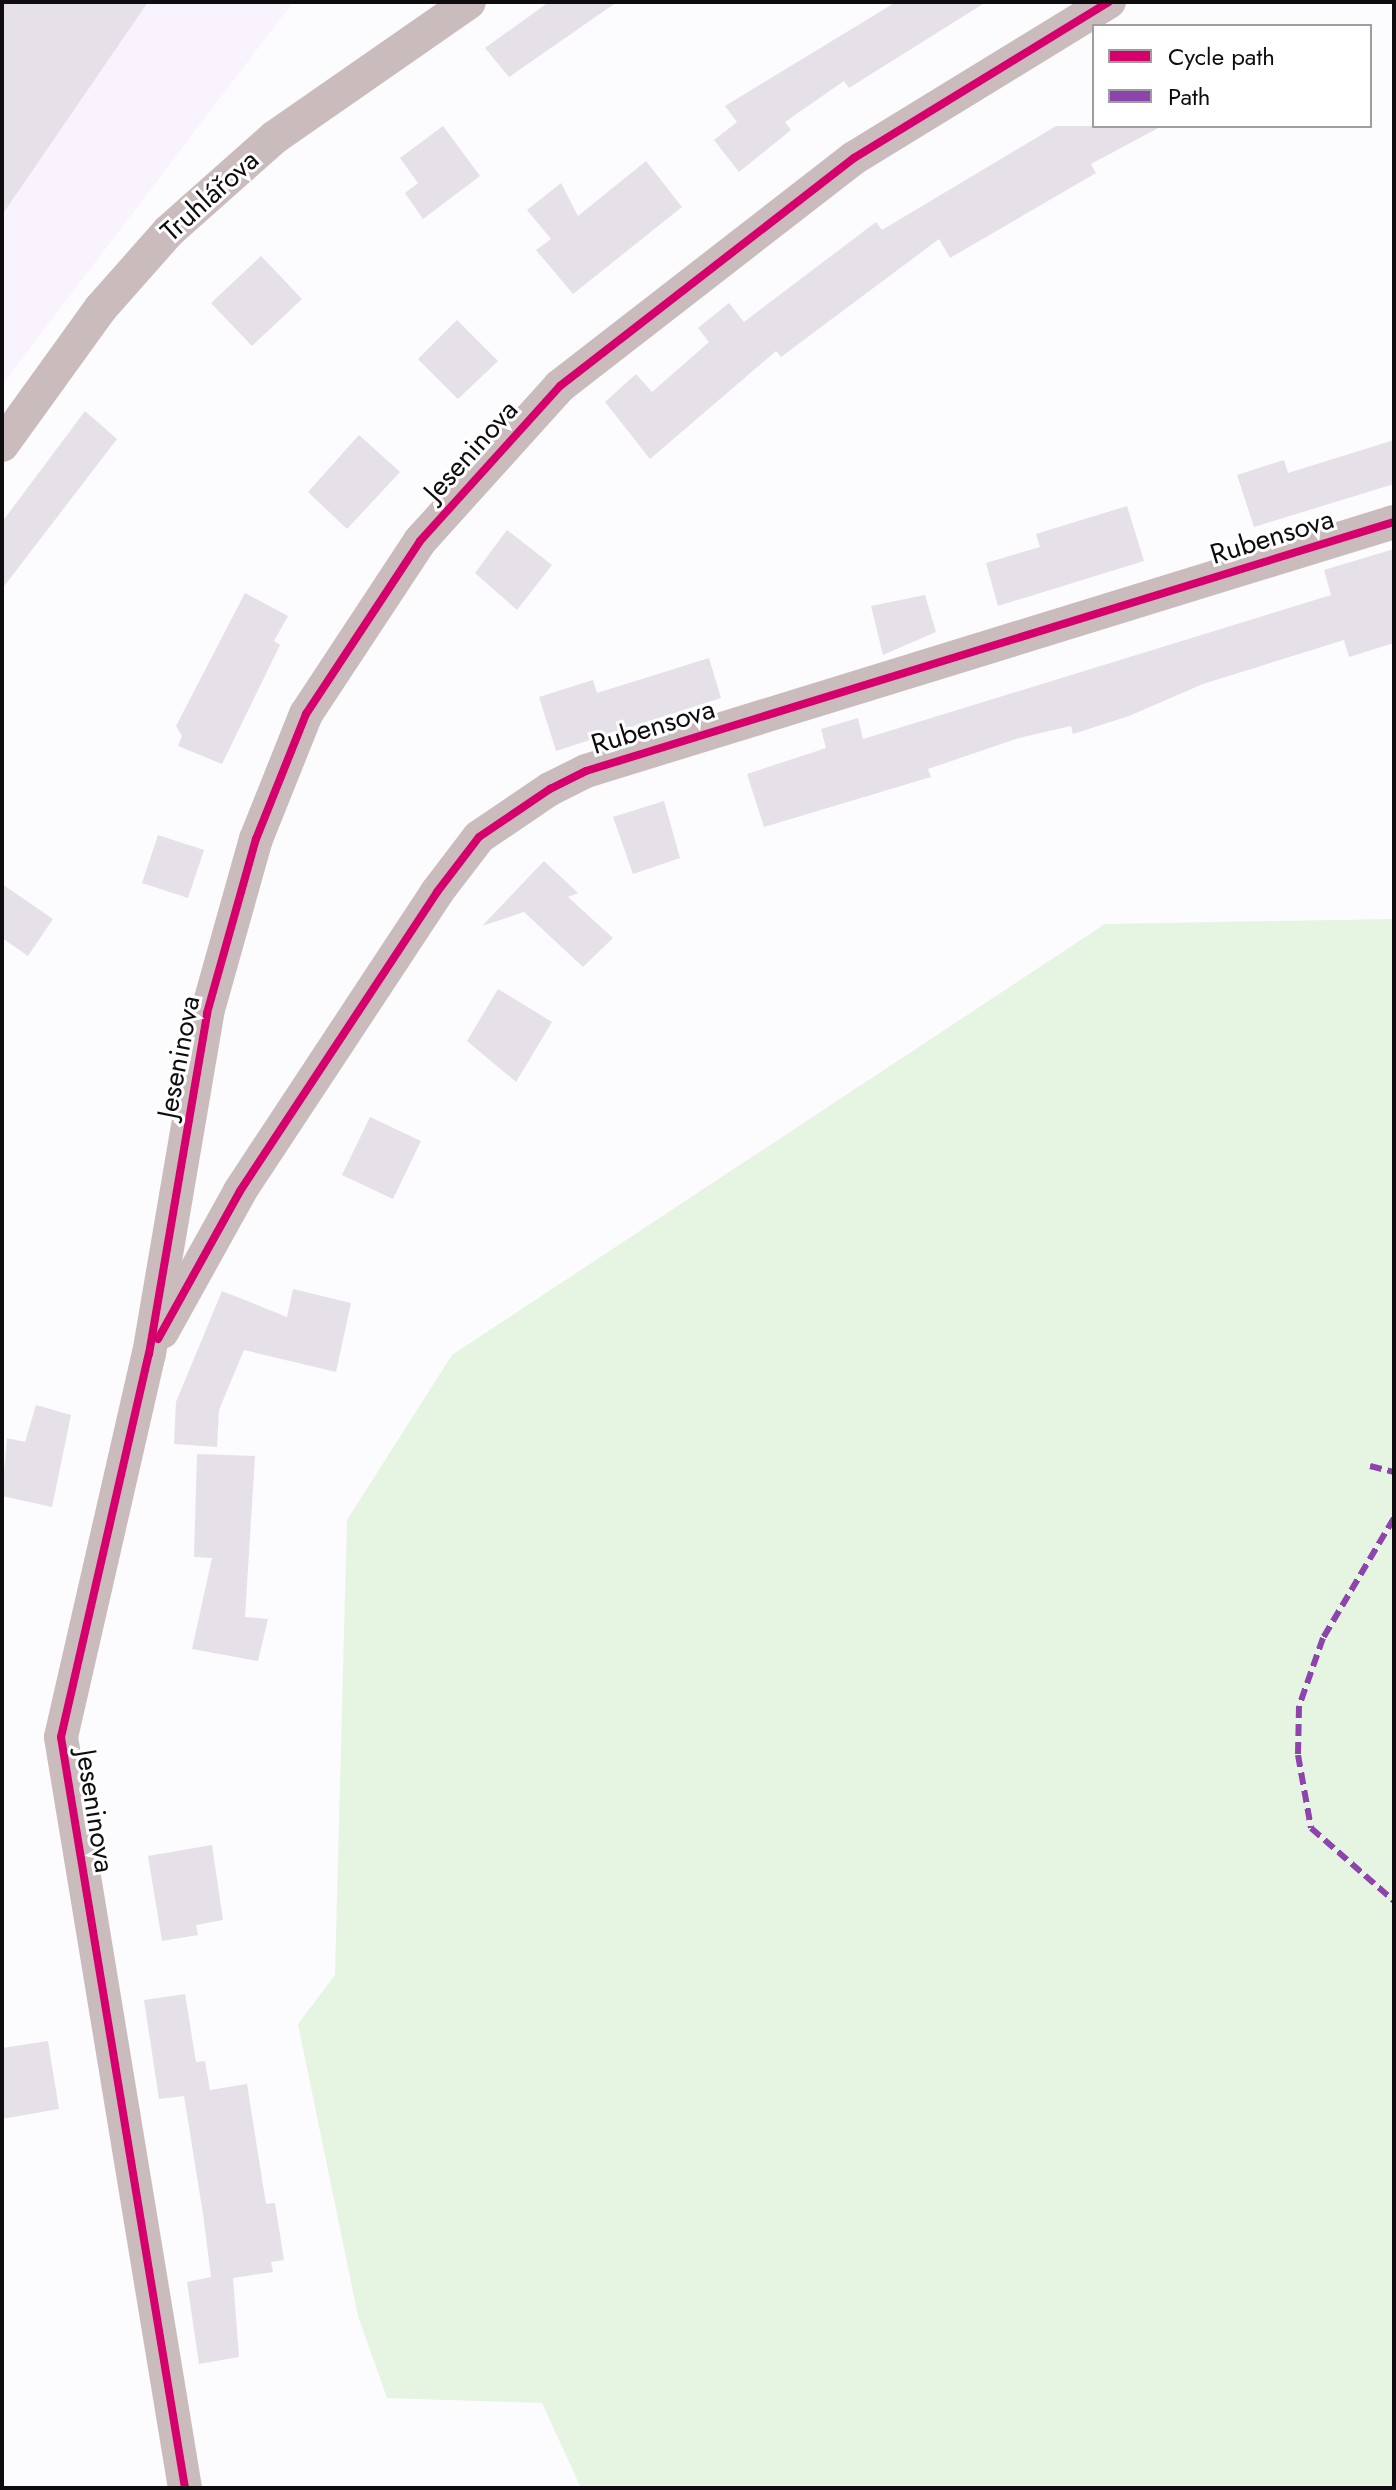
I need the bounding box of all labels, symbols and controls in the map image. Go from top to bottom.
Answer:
legend [1092,24,1372,128]
text: Cycle path [1168,39,1275,74]
text: Path [1168,79,1210,114]
street label: Truhlářova [154,143,266,249]
street label: Jeseninova [417,394,525,508]
street label: Rubensova [1206,502,1338,572]
street label: Rubensova [587,692,719,762]
street label: Jeseninova [151,993,207,1121]
street label: Jeseninova [69,1747,121,1875]

